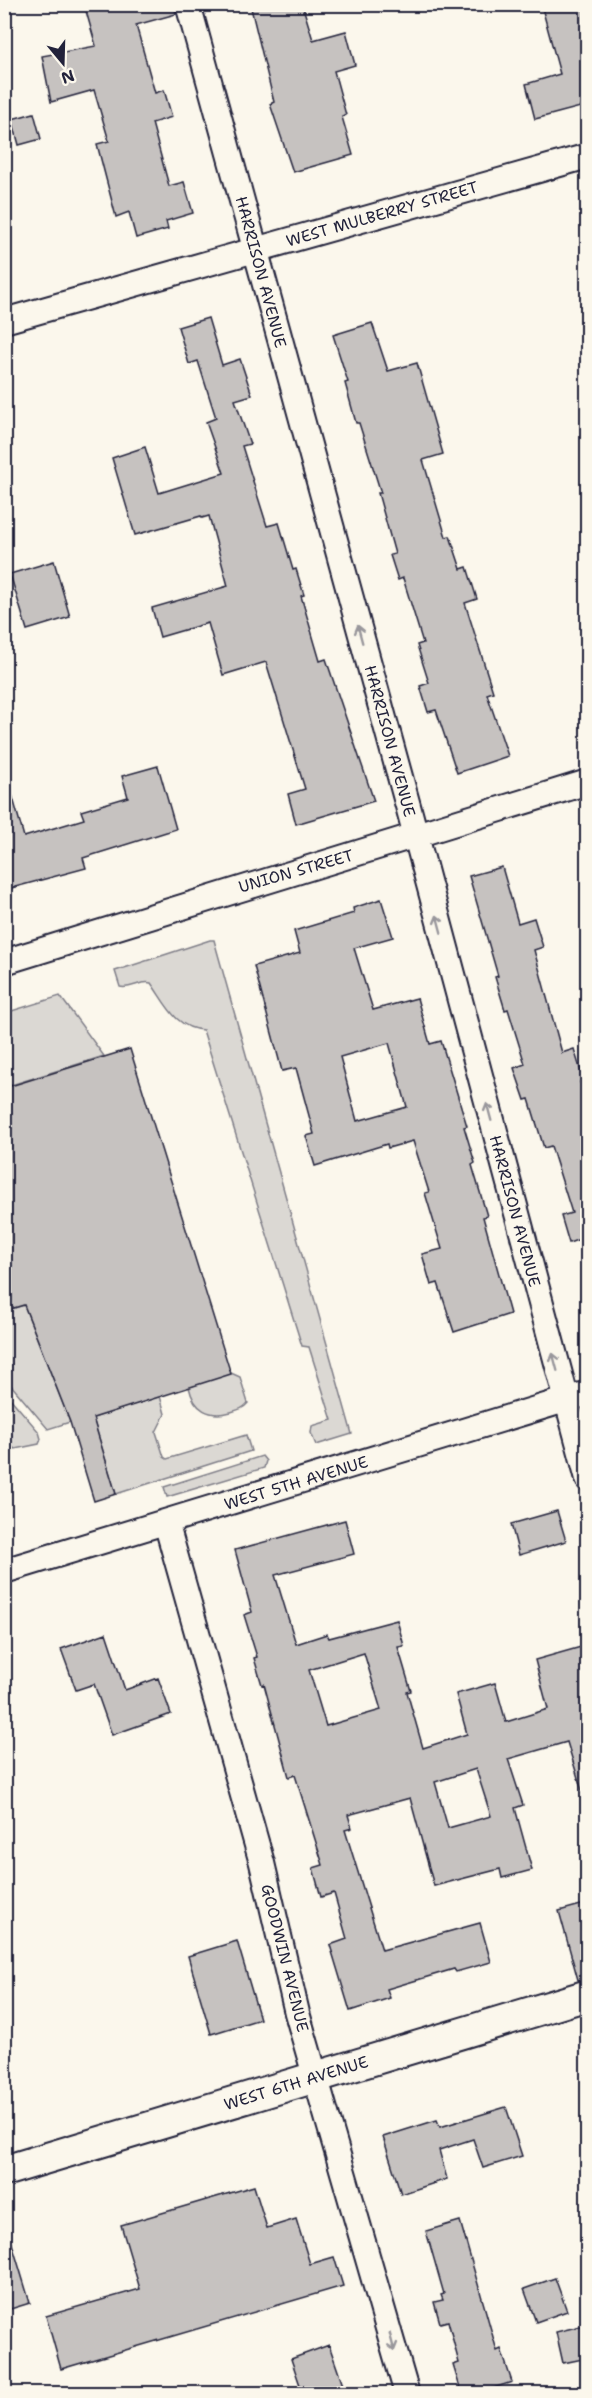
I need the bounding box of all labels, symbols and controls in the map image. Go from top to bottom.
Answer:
north arrow [33,33,93,93]
text: N [58,65,77,89]
street label: WEST MULBERRY STREET [284,176,481,251]
street label: HARRISON AVENUE [231,194,291,350]
one-way arrow [354,625,365,644]
street label: HARRISON AVENUE [360,663,420,819]
street label: UNION STREET [236,845,356,897]
one-way arrow [433,915,444,934]
one-way arrow [483,1103,494,1122]
street label: HARRISON AVENUE [485,1133,545,1289]
one-way arrow [549,1353,560,1372]
street label: WEST 5TH AVENUE [222,1451,370,1515]
street label: GOODWIN AVENUE [256,1882,314,2034]
street label: WEST 6TH AVENUE [221,2051,371,2115]
one-way arrow [387,2332,399,2351]

